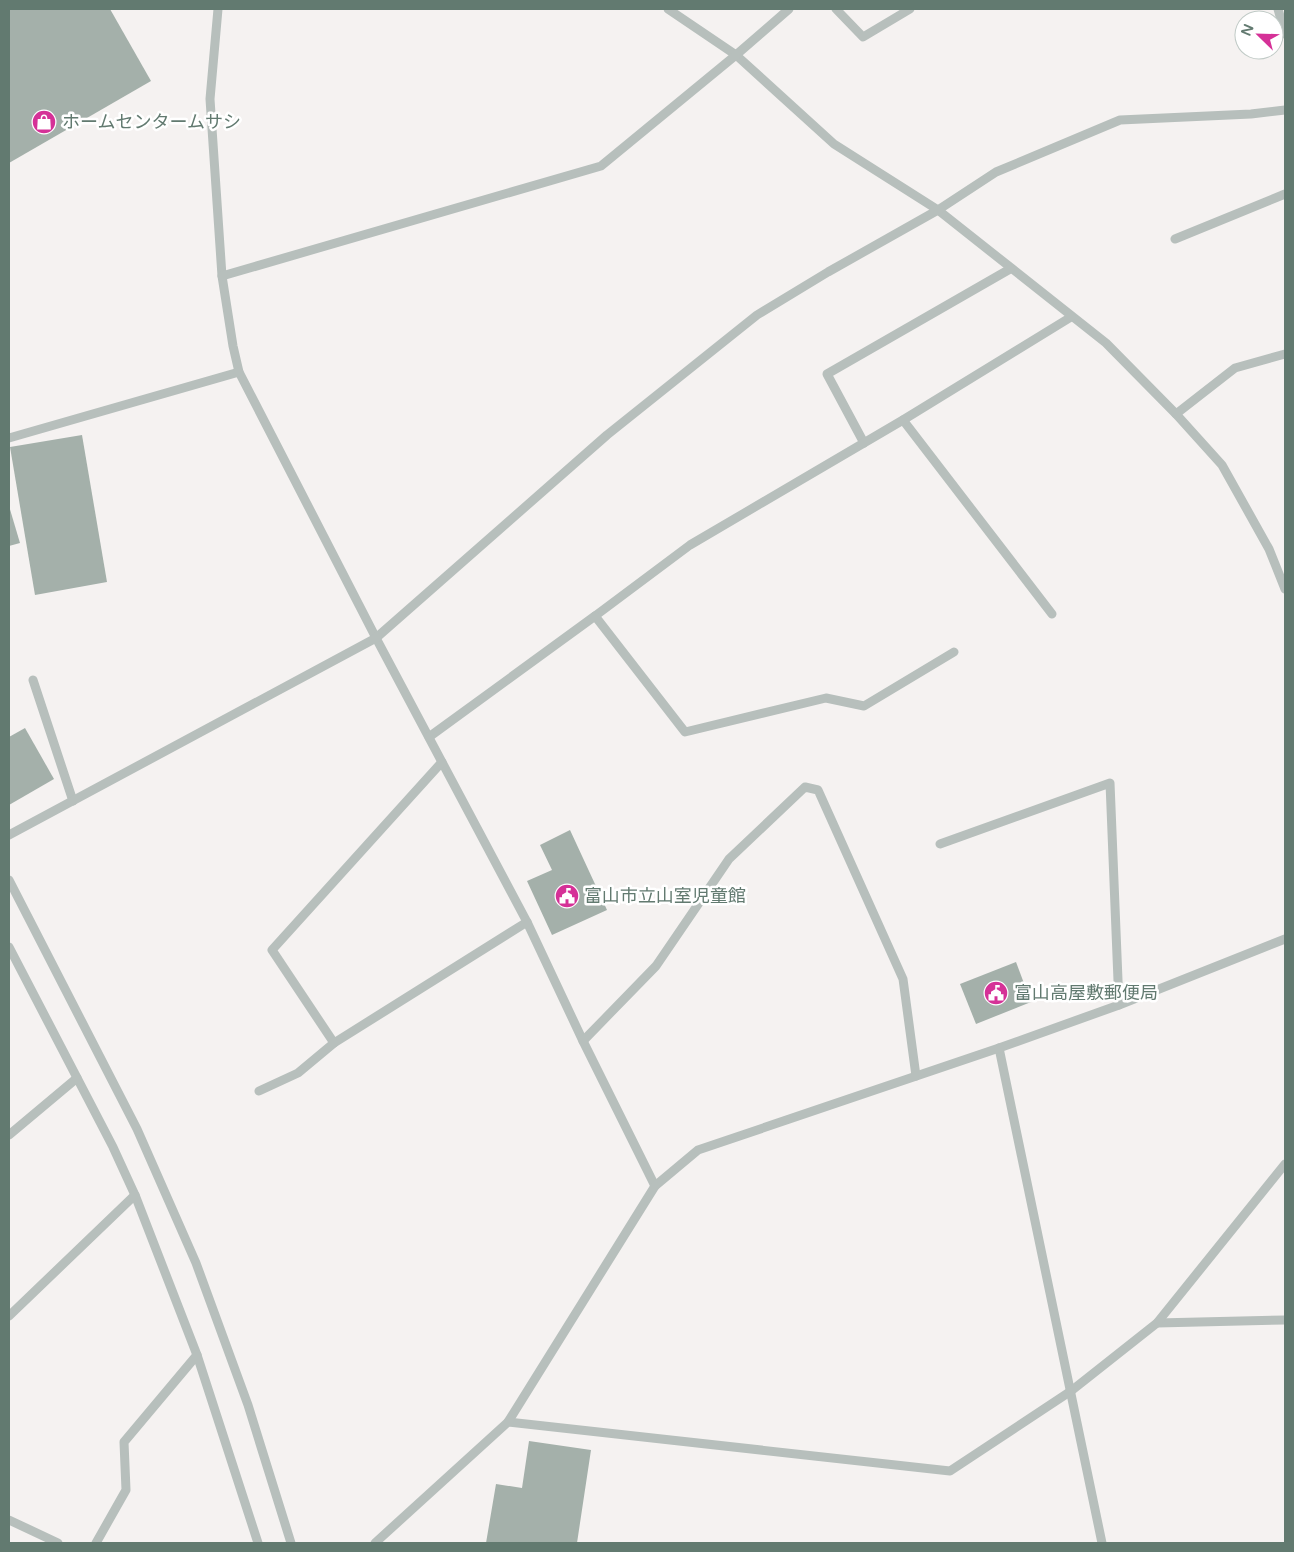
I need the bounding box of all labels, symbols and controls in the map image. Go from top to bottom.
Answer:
north arrow [1234,10,1284,60]
text: N [1237,22,1258,39]
shop icon: ホームセンタームサシ [31,109,57,135]
place label: ホームセンタームサシ [62,111,241,133]
public building icon: 富山市立山室児童館 [554,883,580,909]
place label: 富山市立山室児童館 [584,885,746,907]
public building icon: 富山高屋敷郵便局 [983,980,1009,1006]
place label: 富山高屋敷郵便局 [1014,982,1158,1004]

